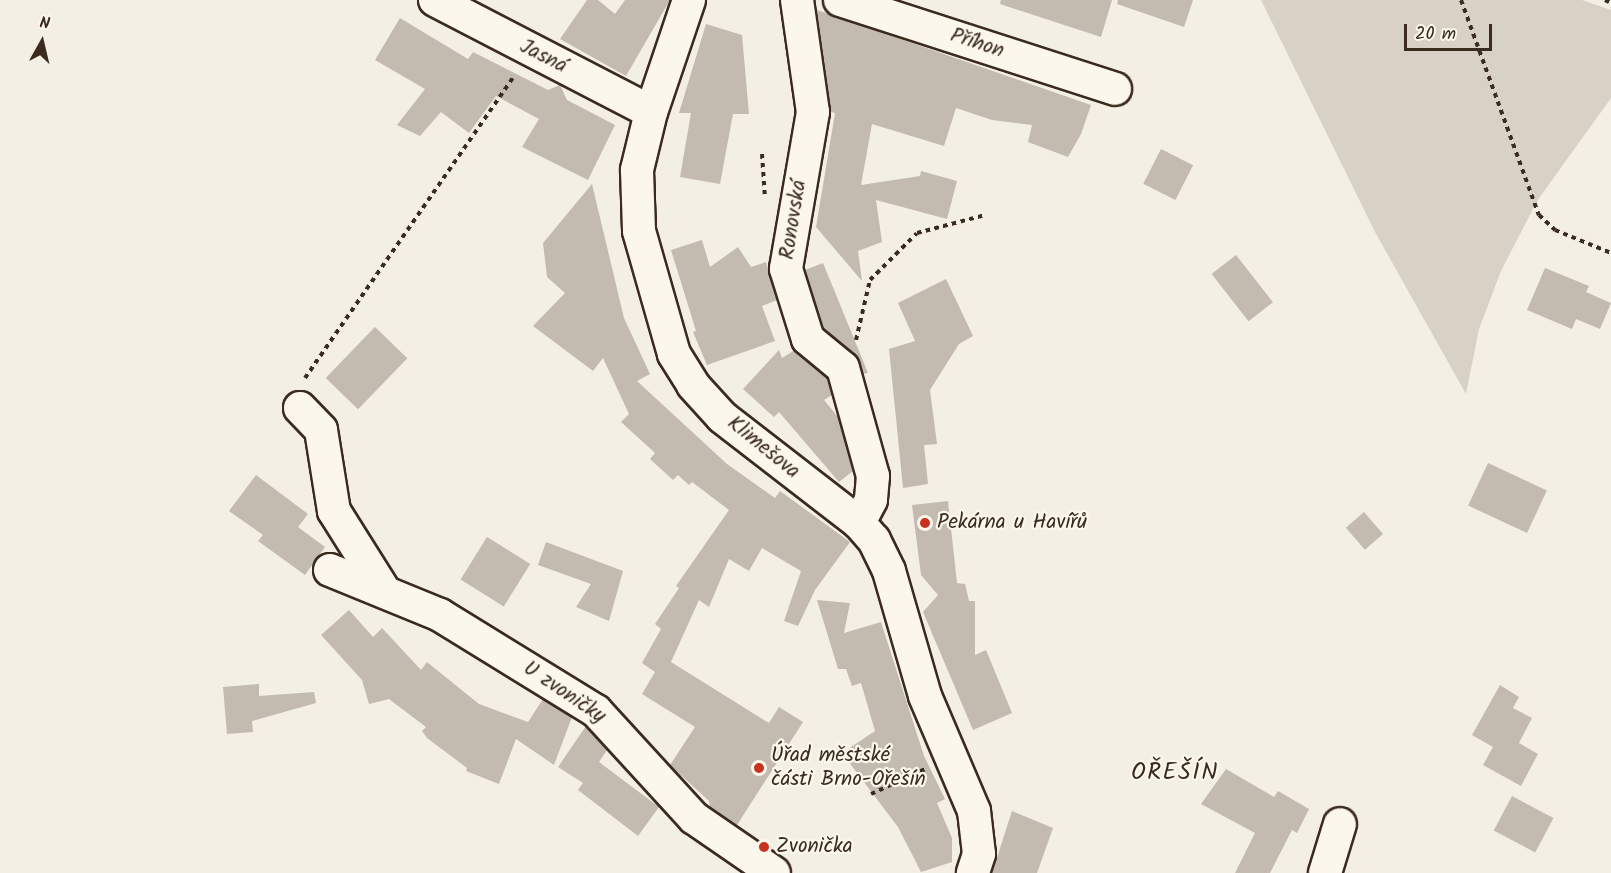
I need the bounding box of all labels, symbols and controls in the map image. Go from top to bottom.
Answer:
text: N [38,11,51,37]
north arrow [12,12,72,72]
scale bar [1407,12,1496,50]
text: 20 m [1415,20,1456,49]
street label: Příhon [947,24,1007,64]
street label: Jasná [515,34,571,80]
street label: Ronovská [775,178,813,262]
street label: Klimešova [722,411,804,485]
place label: Pekárna u Havířů [937,510,1087,536]
marker: Pekárna u Havířů [918,516,932,530]
street label: U zvoničky [518,656,610,730]
place label: Úřad městské části Brno-Ořešín [771,743,926,793]
district label: OŘEŠÍN [1131,759,1219,787]
marker: Úřad městské části Brno-Ořešín [752,761,766,775]
place label: Zvonička [776,834,853,860]
marker: Zvonička [757,840,771,854]

